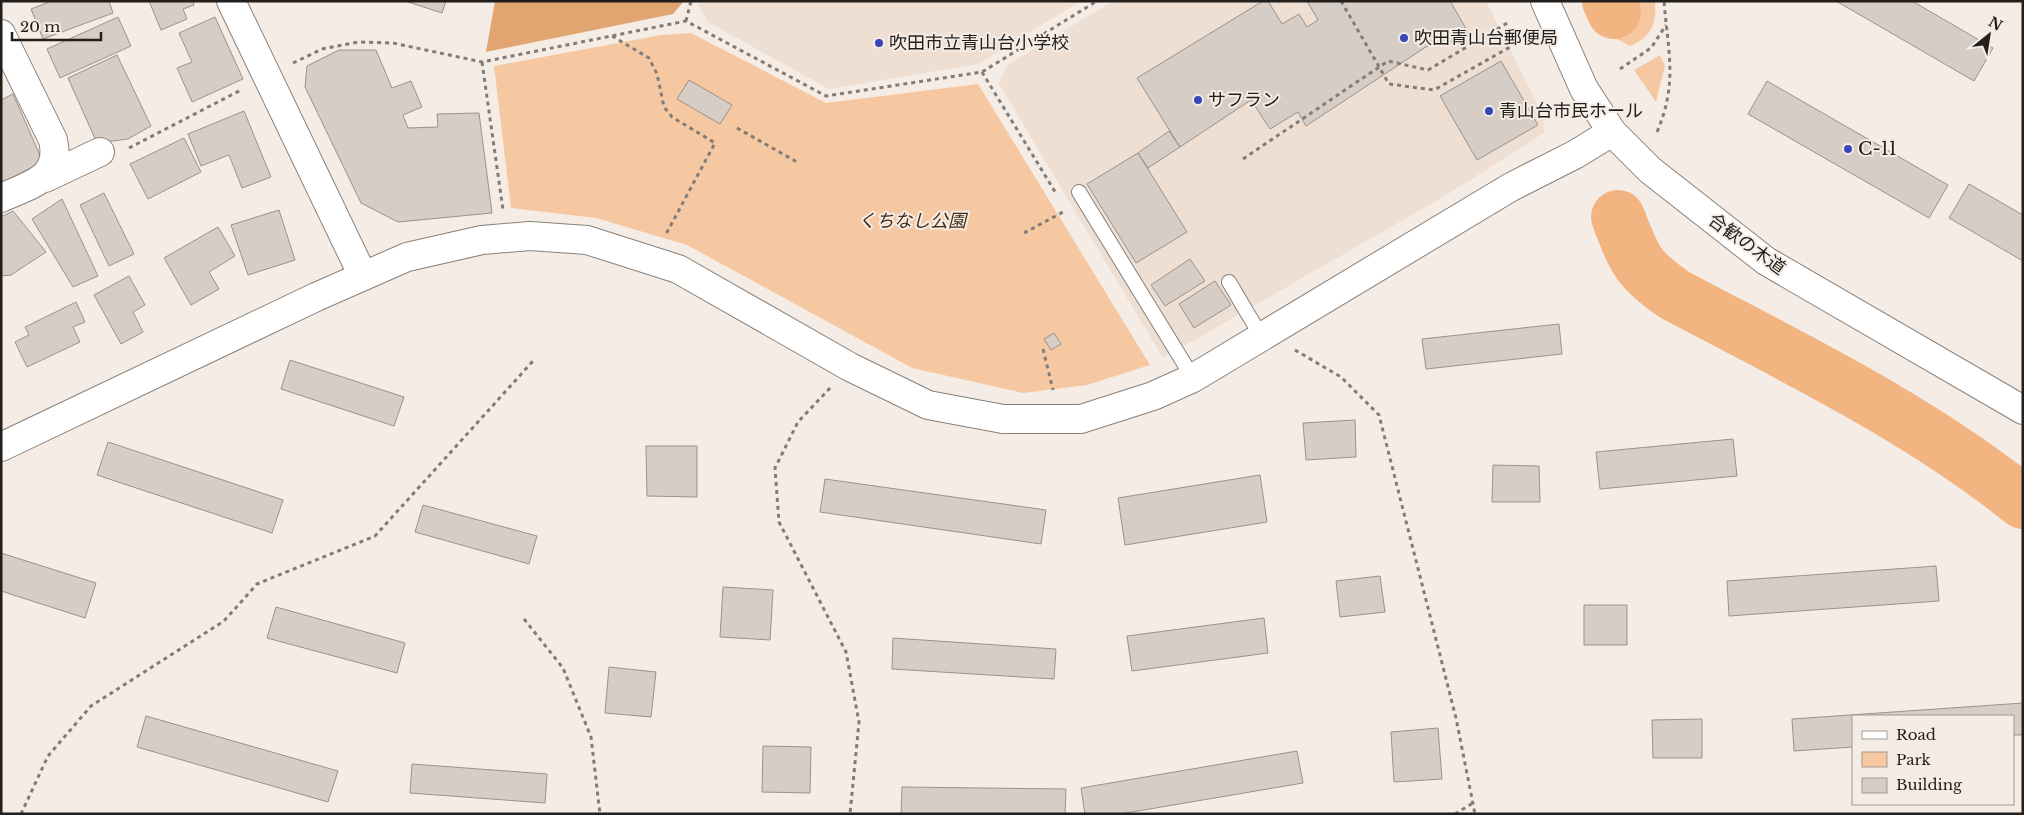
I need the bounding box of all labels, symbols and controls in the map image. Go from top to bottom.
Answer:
scale bar [12,10,101,42]
north arrow [1964,10,2014,60]
text: N [1985,13,2006,35]
text: 20 m [20,17,60,36]
place label: 吹田青山台郵便局 [1414,27,1558,49]
place label: 吹田市立青山台小学校 [889,32,1069,54]
marker: 吹田青山台郵便局 [1398,32,1410,44]
marker: 吹田市立青山台小学校 [873,37,885,49]
place label: サフラン [1208,89,1280,111]
marker: サフラン [1192,94,1204,106]
place label: 青山台市民ホール [1499,100,1643,122]
marker: 青山台市民ホール [1483,105,1495,117]
place label: C-11 [1858,138,1897,160]
marker: C-11 [1842,143,1854,155]
street label: 合歓の木道 [1704,209,1790,279]
park label: くちなし公園 [858,210,969,232]
legend [1852,715,2014,805]
text: Road [1896,725,1936,744]
text: Park [1896,750,1932,769]
text: Building [1896,775,1963,794]

